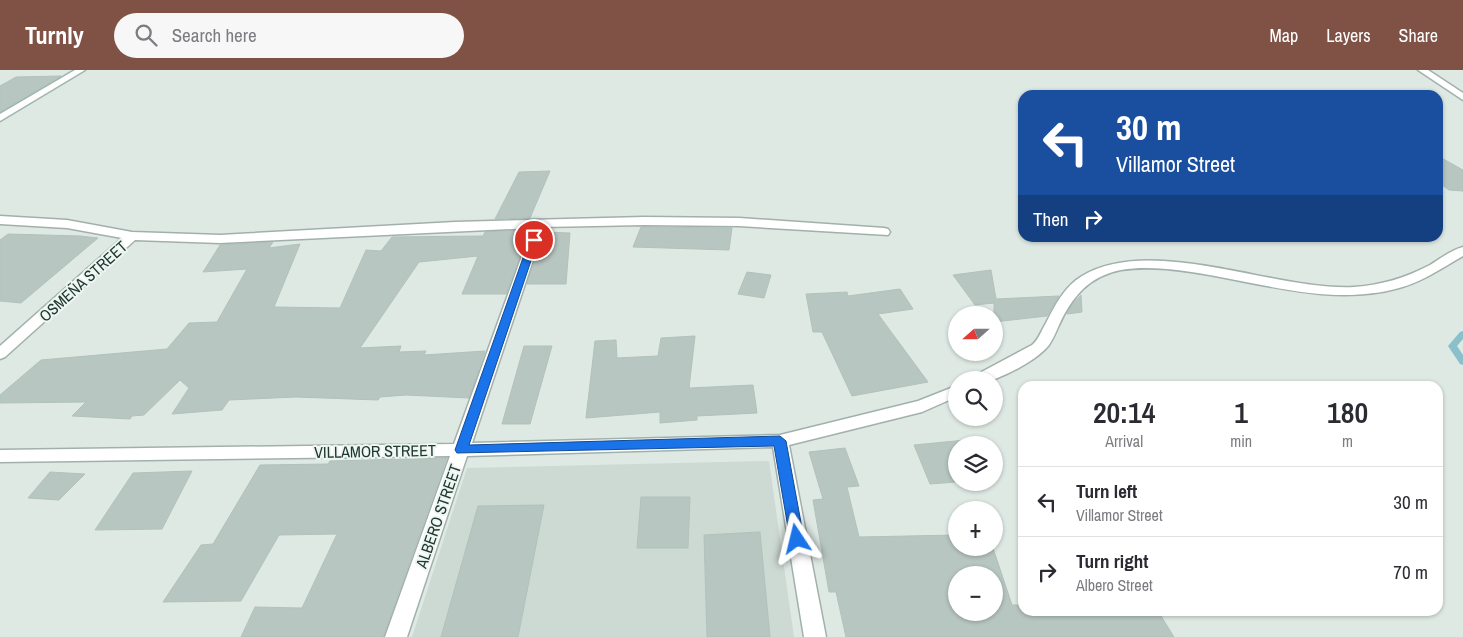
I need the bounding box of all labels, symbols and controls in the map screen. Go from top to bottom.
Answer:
search box [114,13,464,58]
text: Turnly [25,19,84,51]
icon: search [132,21,160,49]
text: Search here [172,22,257,48]
text: Map [1270,23,1298,48]
text: Layers [1326,23,1371,48]
text: Share [1399,23,1438,48]
text: 30 m [1116,104,1181,151]
icon: left [1033,110,1098,175]
text: Villamor Street [1116,149,1235,179]
icon: right [1079,205,1107,233]
text: Then [1033,206,1069,232]
pin [513,219,555,261]
icon: arrive [520,226,548,254]
street label: OSMEÑA STREET [34,236,132,326]
north arrow [948,306,1002,361]
map controls [948,306,1003,621]
button: search [948,371,1003,426]
text: 20:14 [1093,392,1155,432]
text: 1 [1234,392,1248,432]
text: 180 [1327,392,1368,432]
text: Arrival [1105,430,1143,452]
text: min [1230,430,1252,452]
text: m [1342,430,1353,452]
button: layers [948,436,1003,491]
street label: VILLAMOR STREET [314,439,436,463]
street label: ALBERO STREET [410,461,466,572]
text: Turn left [1076,478,1137,504]
icon: left [1033,488,1061,516]
text: 30 m [1393,489,1428,515]
button: + [948,501,1003,556]
text: Villamor Street [1076,504,1163,526]
position arrow [770,512,822,564]
text: Turn right [1076,548,1148,574]
icon: right [1033,558,1061,586]
text: 70 m [1393,559,1428,585]
button: − [948,566,1003,621]
text: Albero Street [1076,574,1153,596]

